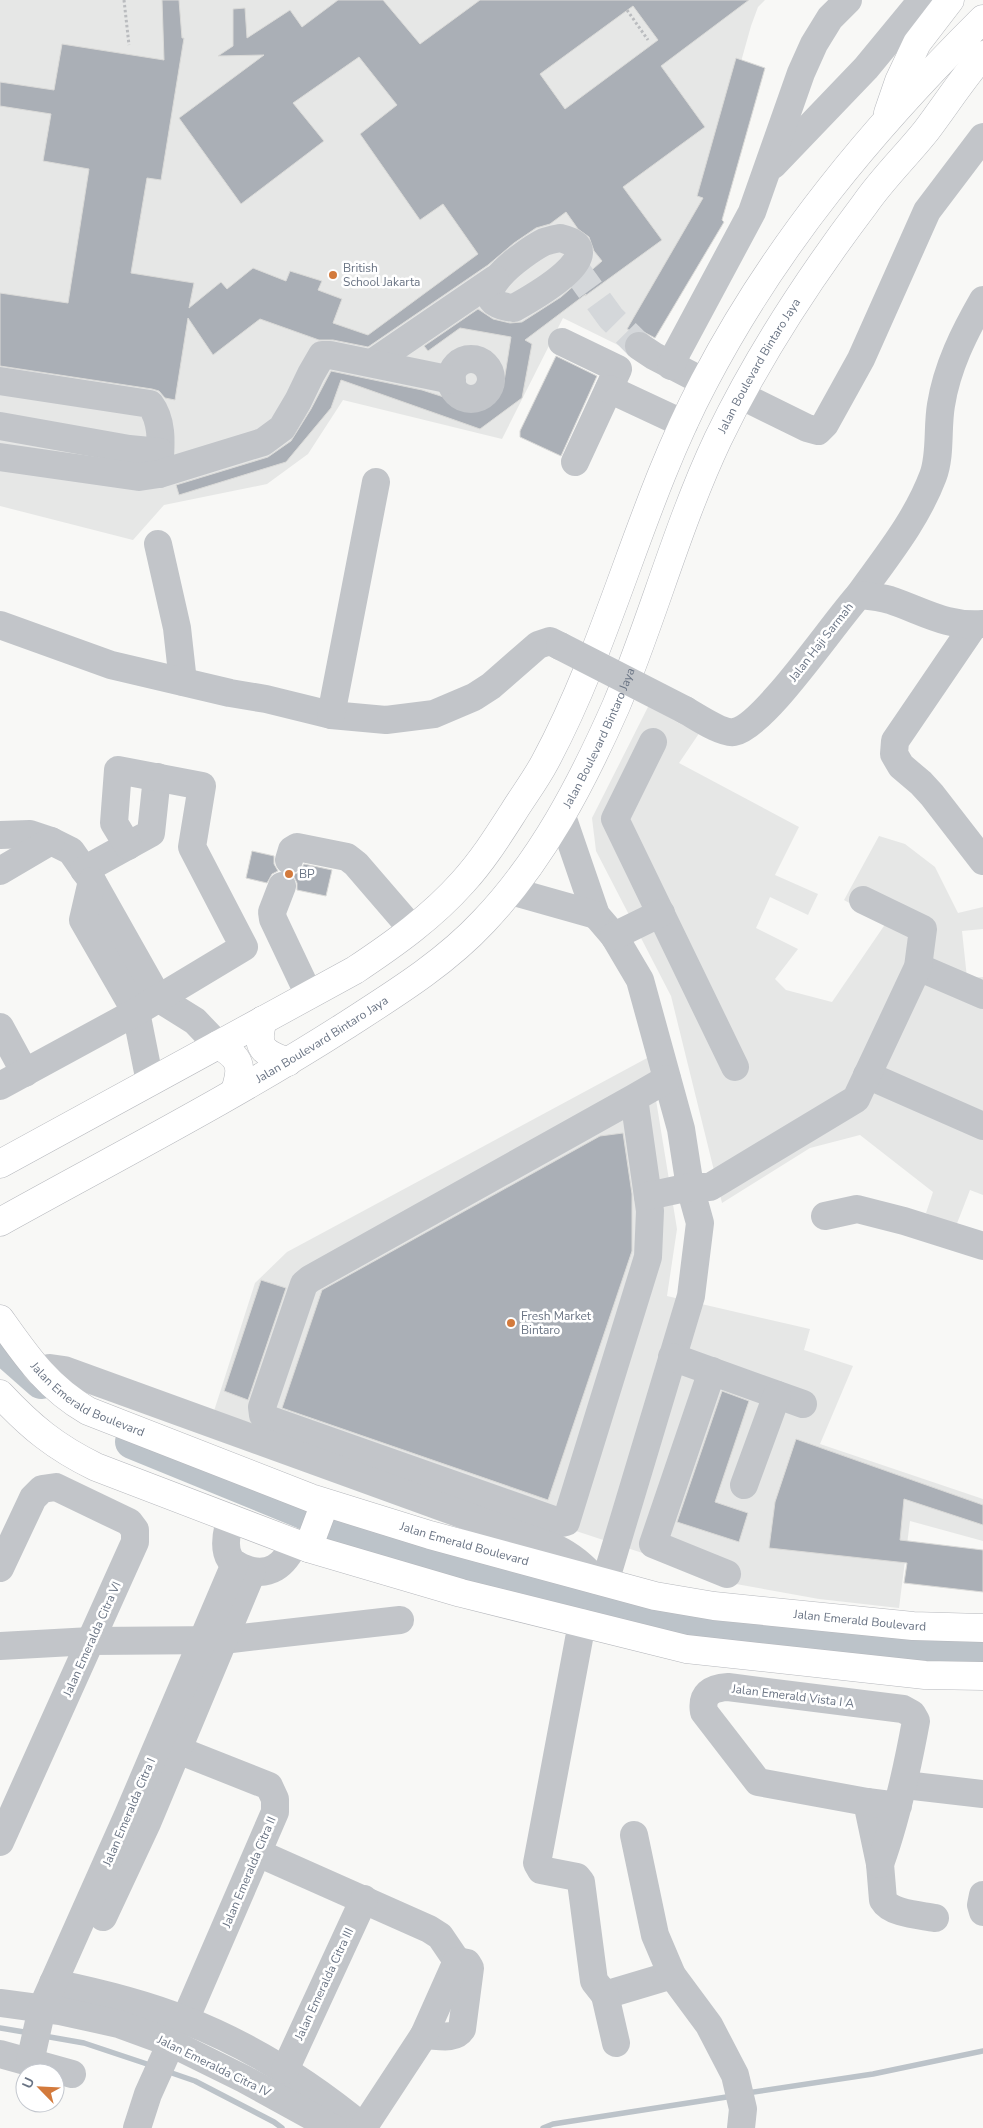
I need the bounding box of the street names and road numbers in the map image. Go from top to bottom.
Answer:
street label: Jalan Boulevard Bintaro Jaya [714,295,804,437]
street label: Jalan Haji Sarmah [785,599,857,685]
street label: Jalan Boulevard Bintaro Jaya [559,665,639,812]
street label: Jalan Boulevard Bintaro Jaya [252,992,391,1087]
street label: Jalan Emerald Boulevard [26,1358,147,1440]
street label: Jalan Emerald Boulevard [397,1518,531,1569]
street label: Jalan Emeralda Citra VI [59,1579,125,1700]
street label: Jalan Emerald Boulevard [792,1606,926,1634]
street label: Jalan Emerald Vista I A [730,1680,855,1711]
street label: Jalan Emeralda Citra I [99,1755,159,1869]
street label: Jalan Emeralda Citra II [218,1814,280,1931]
street label: Jalan Emeralda Citra III [291,1925,357,2044]
street label: Jalan Emeralda Citra IV [154,2031,274,2101]

